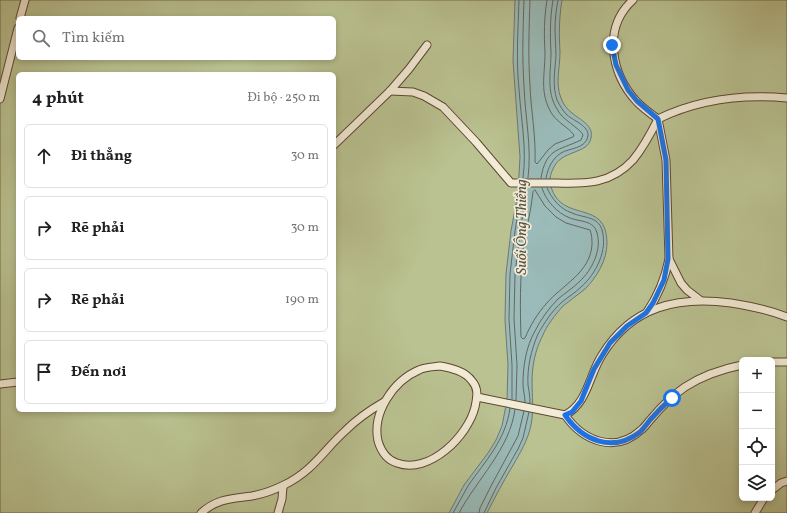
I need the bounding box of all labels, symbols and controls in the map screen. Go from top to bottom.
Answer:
search box [16,16,336,60]
icon: search [30,27,52,49]
text: Tìm kiếm [62,28,125,49]
route end [603,36,621,54]
text: 4 phút [32,87,84,110]
text: Đi bộ · 250 m [247,89,320,107]
icon: ahead [33,145,55,167]
text: Đi thẳng [71,146,132,167]
text: 30 m [291,147,319,165]
water label: Suối Ông Thiềng [512,179,533,275]
icon: right [33,217,55,239]
text: Rẽ phải [71,218,125,239]
text: 30 m [291,219,319,237]
icon: right [33,289,55,311]
text: Rẽ phải [71,290,125,311]
text: 190 m [285,291,319,309]
map controls [739,357,775,501]
button: + [739,357,775,393]
icon: arrive [33,361,55,383]
text: Đến nơi [71,362,127,383]
route start [663,389,681,407]
button: − [739,393,775,429]
button: locate [739,429,775,465]
button: layers [739,465,775,501]

